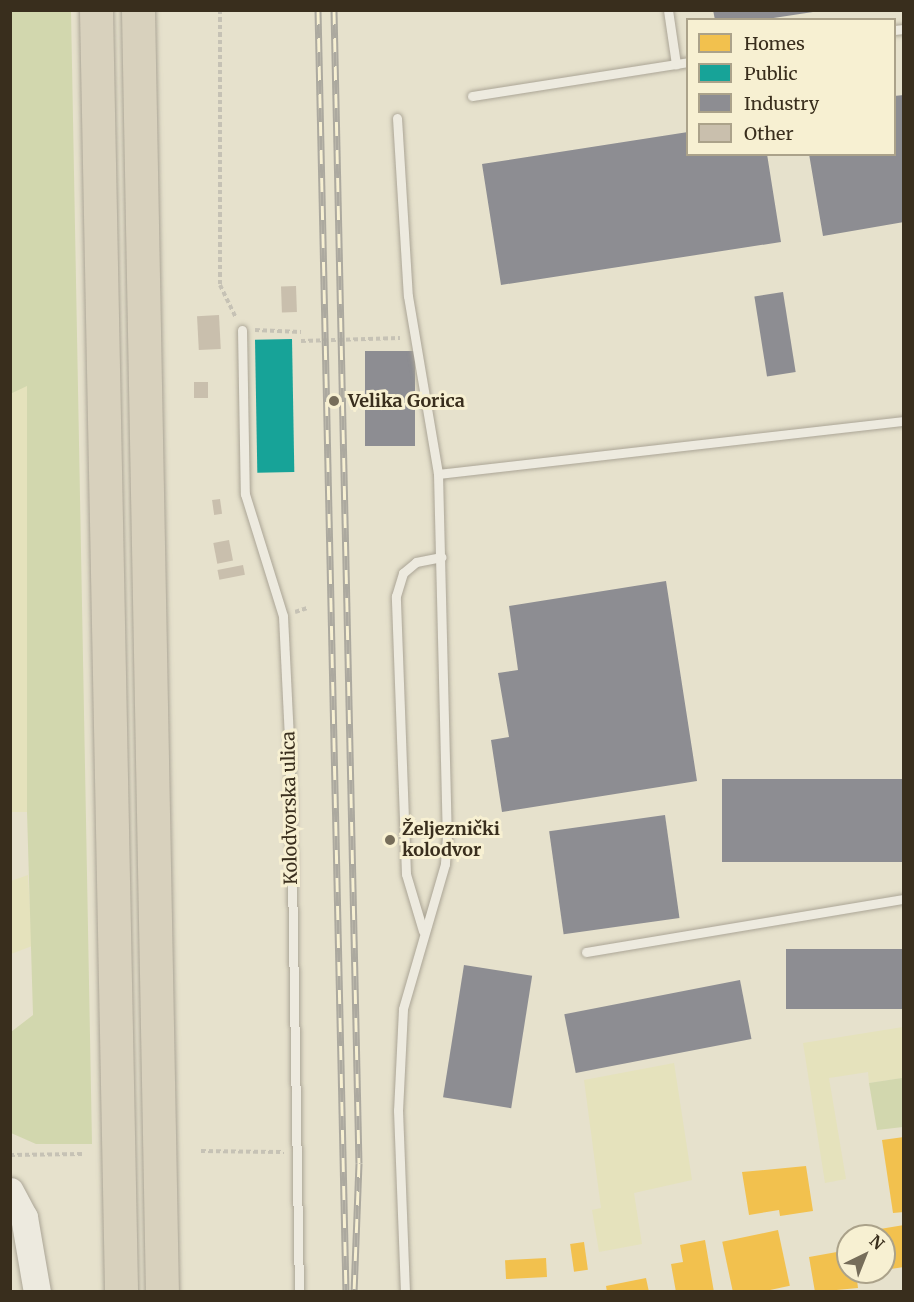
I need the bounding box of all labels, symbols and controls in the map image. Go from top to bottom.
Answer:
legend [686,18,896,156]
text: Homes [744,32,805,55]
text: Public [744,62,798,85]
text: Industry [744,92,819,115]
text: Other [744,122,794,145]
place label: Velika Gorica [348,390,465,412]
marker: Velika Gorica [325,392,343,410]
street label: Kolodvorska ulica [278,731,302,885]
place label: Željeznički kolodvor [402,819,500,862]
marker: Željeznički kolodvor [383,833,397,847]
north arrow [836,1224,896,1284]
text: N [865,1231,888,1254]

